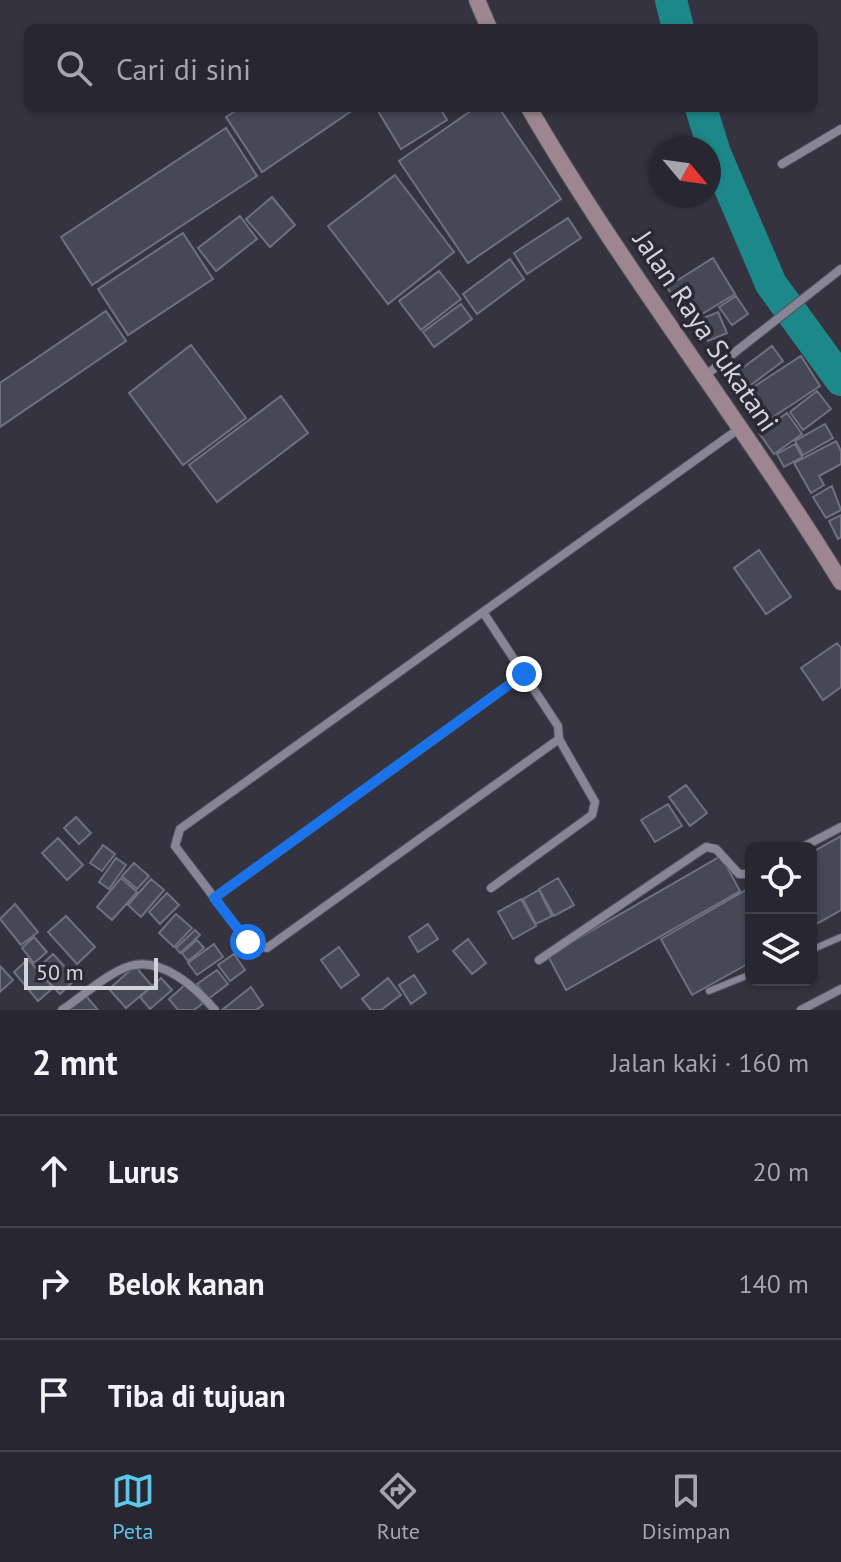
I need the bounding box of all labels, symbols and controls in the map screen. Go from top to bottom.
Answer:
search box [24,24,817,112]
icon: search [52,46,96,90]
text: Cari di sini [116,49,251,88]
north arrow [649,136,721,208]
street label: Jalan Raya Sukatani [625,222,787,438]
route end [506,656,542,692]
map controls [745,842,817,986]
button: locate [745,842,817,914]
button: layers [745,914,817,986]
route start [230,924,266,960]
scale bar [24,954,158,990]
text: 50 m [36,958,84,986]
text: 2 mnt [32,1040,118,1084]
text: Jalan kaki · 160 m [611,1046,809,1079]
icon: ahead [32,1149,76,1193]
text: Lurus [108,1152,179,1191]
text: 20 m [753,1155,809,1188]
icon: right [32,1261,76,1305]
text: Belok kanan [108,1264,265,1303]
text: 140 m [738,1267,809,1300]
icon: arrive [32,1373,76,1417]
text: Tiba di tujuan [108,1376,286,1415]
tab: Peta [111,1469,155,1545]
tab: Rute [376,1469,420,1545]
tab: Disimpan [642,1469,730,1545]

